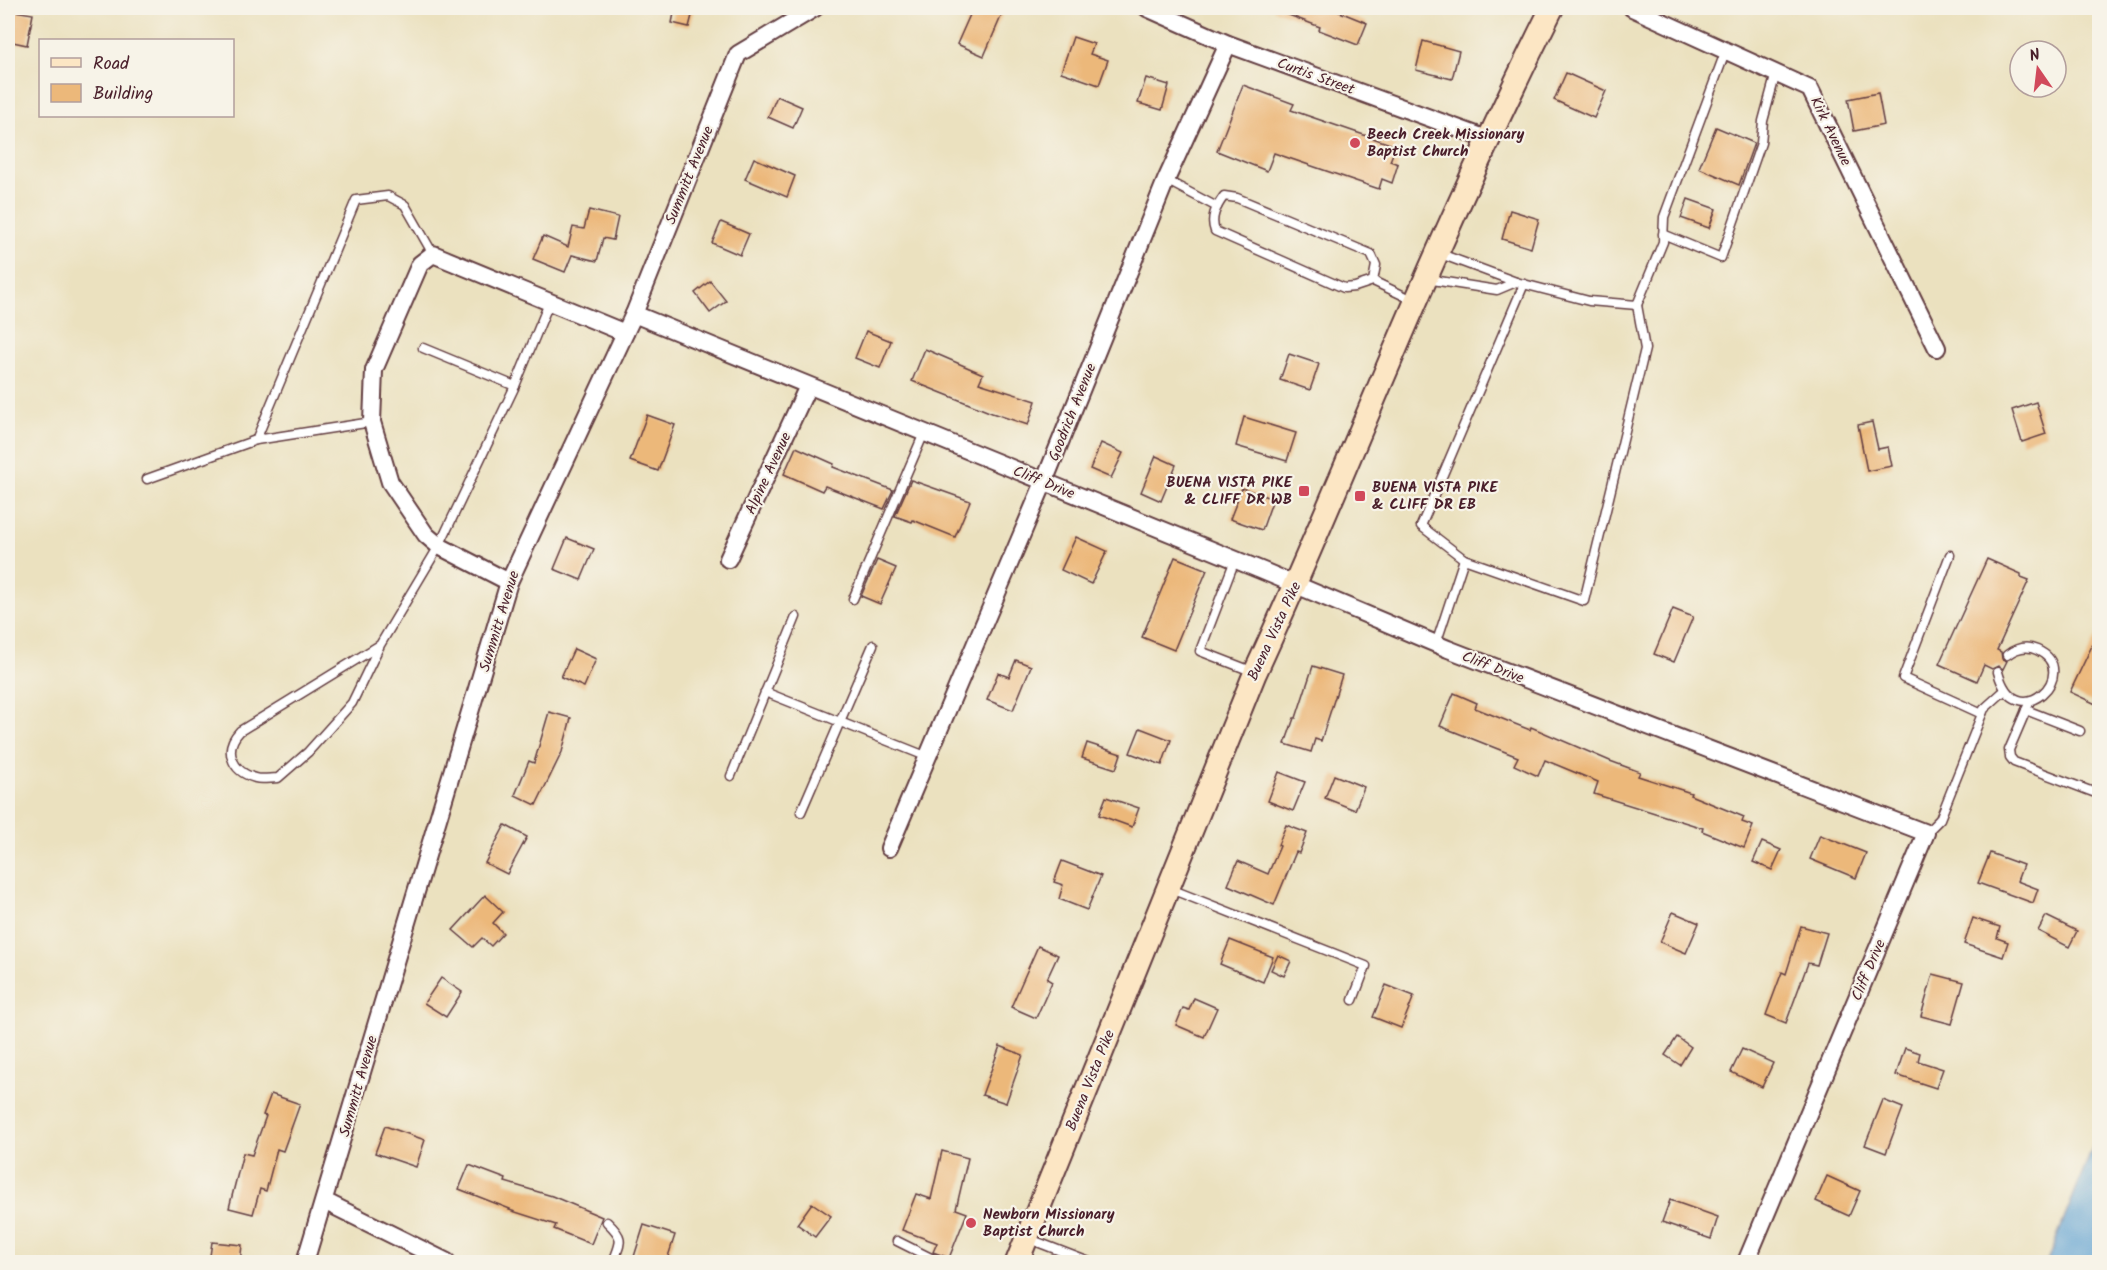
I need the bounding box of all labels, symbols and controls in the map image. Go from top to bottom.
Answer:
legend [39,39,234,117]
north arrow [2008,39,2068,99]
text: N [2027,43,2043,69]
text: Road [93,50,130,79]
street label: Curtis Street [1273,52,1358,102]
text: Building [93,80,153,109]
street label: Kirk Avenue [1803,93,1857,170]
street label: Summitt Avenue [659,122,721,228]
place label: Beech Creek Missionary Baptist Church [1367,123,1524,164]
marker: Beech Creek Missionary Baptist Church [1348,136,1362,150]
street label: Goodrich Avenue [1042,360,1104,465]
street label: Alpine Avenue [739,428,799,519]
street label: Cliff Drive [1009,460,1078,506]
place label: BUENA VISTA PIKE & CLIFF DR WB [1166,471,1293,512]
place label: BUENA VISTA PIKE & CLIFF DR EB [1372,476,1498,517]
marker: BUENA VISTA PIKE & CLIFF DR WB [1297,484,1311,498]
marker: BUENA VISTA PIKE & CLIFF DR EB [1353,489,1367,503]
street label: Summitt Avenue [473,568,527,675]
street label: Buena Vista Pike [1241,578,1308,685]
street label: Cliff Drive [1458,645,1527,691]
street label: Cliff Drive [1845,936,1893,1005]
street label: Buena Vista Pike [1060,1026,1122,1134]
street label: Summitt Avenue [333,1033,385,1140]
place label: Newborn Missionary Baptist Church [983,1203,1115,1244]
marker: Newborn Missionary Baptist Church [964,1216,978,1230]

